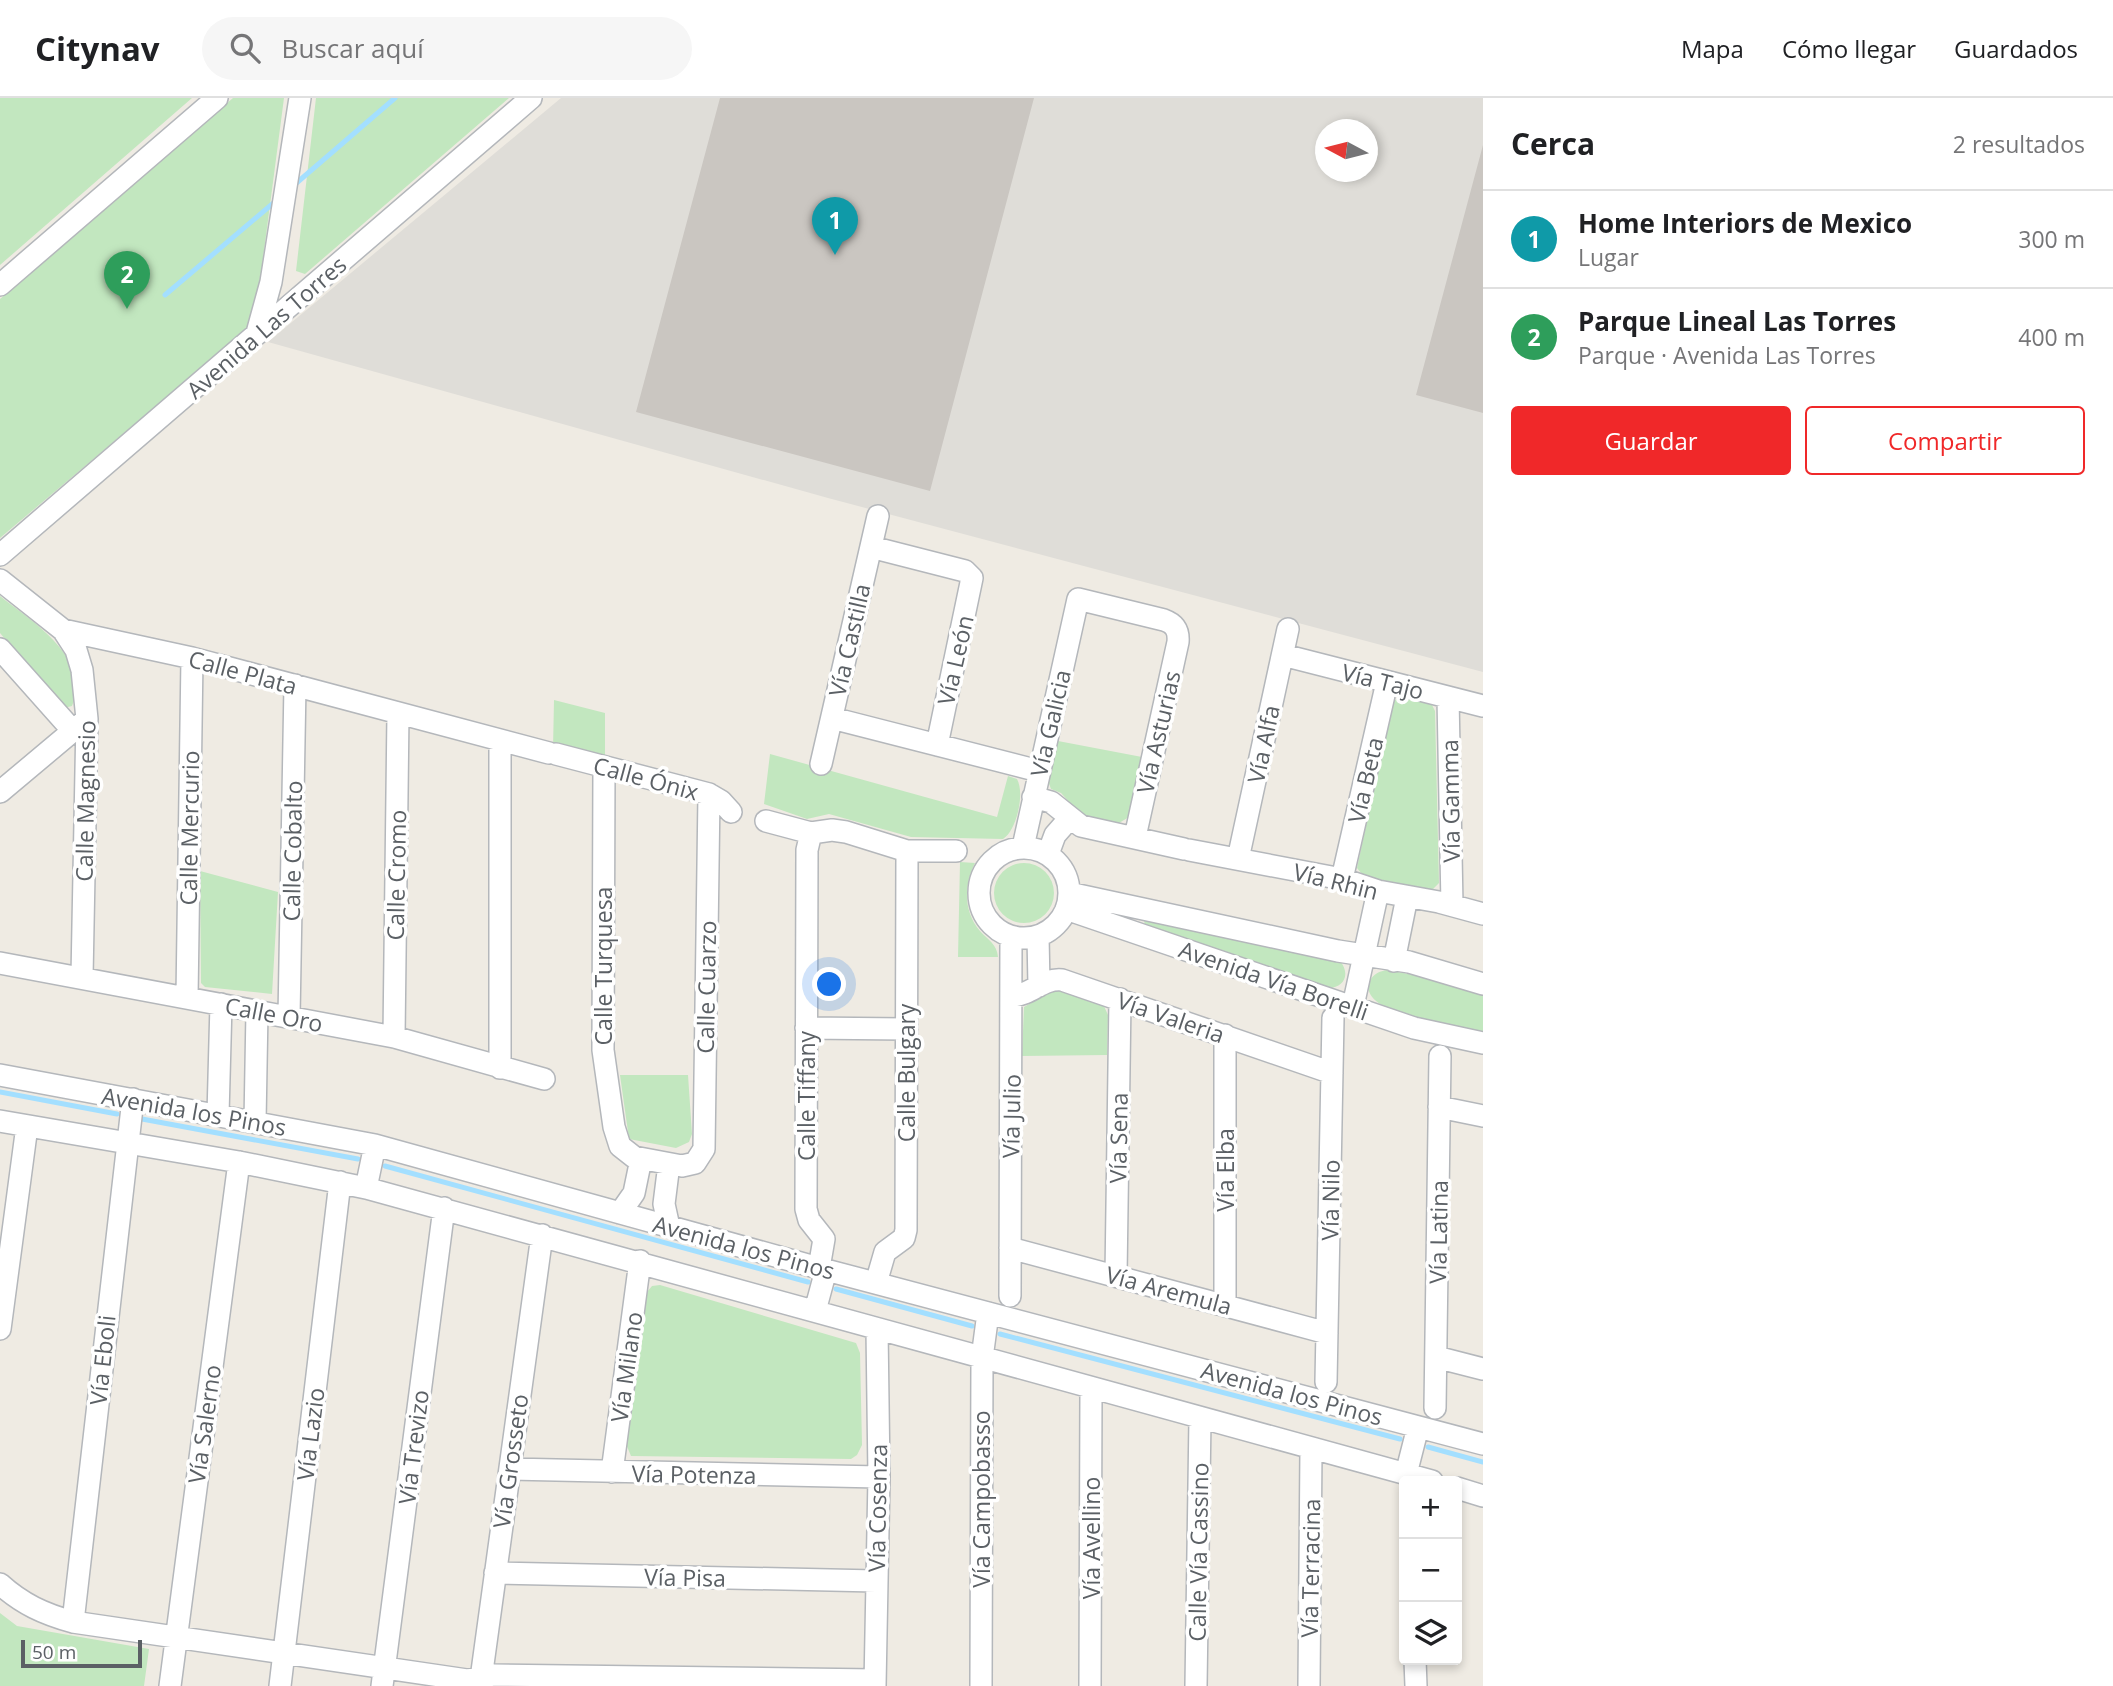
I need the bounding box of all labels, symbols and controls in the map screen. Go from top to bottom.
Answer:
search box [202,17,692,80]
text: Citynav [35,26,160,71]
icon: search [226,29,264,67]
text: Buscar aquí [282,30,424,66]
text: Mapa [1681,32,1744,65]
text: Cómo llegar [1782,32,1916,65]
text: Guardados [1954,32,2078,65]
north arrow [1315,119,1378,182]
text: Cerca [1511,123,1595,164]
text: 2 resultados [1953,128,2085,160]
pin: 1 [812,197,858,255]
text: Home Interiors de Mexico [1578,205,1912,241]
text: 1 [1527,223,1541,255]
text: 300 m [2018,223,2085,255]
text: Lugar [1578,241,1639,273]
street label: Avenida Las Torres [179,248,353,406]
pin: 2 [104,251,150,309]
text: Parque Lineal Las Torres [1578,303,1896,339]
text: 2 [1527,321,1541,353]
text: 400 m [2018,321,2085,353]
text: Parque · Avenida Las Torres [1578,339,1876,371]
button: Guardar [1511,406,1791,475]
button: Compartir [1805,406,2085,475]
street label: Vía Castilla [820,580,878,700]
street label: Vía León [929,612,981,708]
street label: Calle Plata [185,642,301,702]
street label: Vía Tajo [1339,655,1427,707]
street label: Vía Galicia [1022,666,1078,780]
street label: Vía Asturias [1128,667,1188,797]
street label: Vía Alfa [1239,702,1287,786]
street label: Calle Magnesio [68,720,102,882]
street label: Vía Beta [1340,734,1390,826]
street label: Vía Gamma [1433,739,1467,863]
street label: Calle Ónix [590,749,702,807]
street label: Calle Mercurio [172,750,206,906]
street label: Calle Cobalto [275,780,309,922]
street label: Calle Cromo [379,809,413,941]
street label: Vía Rhin [1290,855,1382,907]
street label: Calle Turquesa [587,887,619,1045]
street label: Calle Cuarzo [689,920,723,1054]
street label: Avenida Vía Borelli [1175,933,1373,1027]
your location [812,967,846,1001]
street label: Vía Valeria [1113,984,1229,1050]
street label: Calle Oro [222,989,326,1039]
street label: Calle Bulgary [890,1003,922,1142]
street label: Calle Tiffany [790,1030,822,1161]
street label: Vía Julio [994,1074,1028,1158]
street label: Avenida los Pinos [99,1079,289,1143]
street label: Vía Sena [1101,1092,1135,1184]
street label: Vía Elba [1209,1128,1241,1212]
street label: Vía Nilo [1313,1159,1347,1241]
street label: Vía Latina [1421,1180,1455,1284]
street label: Avenida los Pinos [650,1207,838,1287]
street label: Vía Aremula [1102,1258,1236,1322]
street label: Vía Milano [602,1310,650,1424]
street label: Vía Eboli [81,1313,123,1407]
street label: Avenida los Pinos [1198,1353,1386,1433]
street label: Vía Salerno [180,1362,228,1486]
street label: Vía Lazio [288,1386,332,1482]
street label: Vía Trevizo [390,1388,436,1506]
street label: Vía Grosseto [485,1392,535,1530]
street label: Vía Campobasso [965,1410,997,1588]
street label: Vía Cosenza [860,1444,894,1572]
street label: Vía Potenza [631,1457,757,1491]
street label: Calle Vía Cassino [1180,1462,1216,1642]
map controls [1399,1476,1462,1665]
button: + [1399,1476,1462,1539]
street label: Vía Avellino [1075,1477,1107,1599]
street label: Vía Terracina [1293,1498,1327,1638]
button: − [1399,1539,1462,1602]
street label: Vía Pisa [644,1560,726,1594]
button: layers [1399,1602,1462,1665]
scale bar [21,1637,142,1669]
text: 50 m [32,1639,76,1665]

